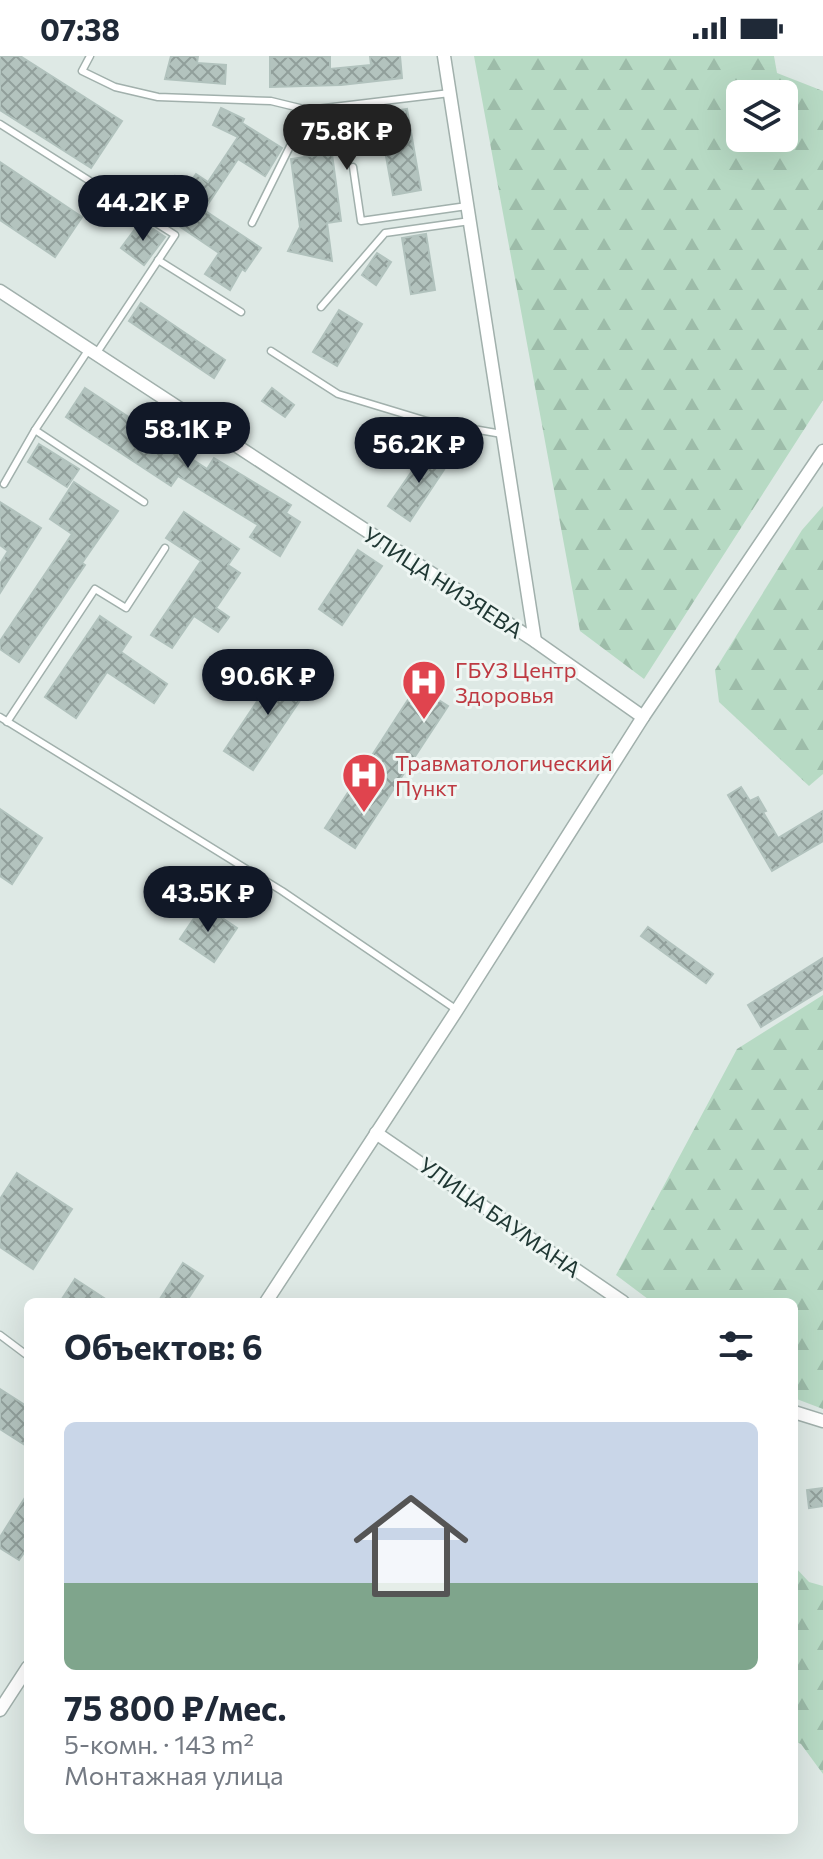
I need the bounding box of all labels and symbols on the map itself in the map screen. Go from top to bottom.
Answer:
pin: 75.8K ₽ [273,104,421,172]
pin: 44.2K ₽ [69,175,217,243]
pin: 58.1K ₽ [114,402,262,470]
pin: 56.2K ₽ [345,417,493,485]
street label: УЛИЦА НИЗЯЕВА [358,520,528,644]
pin: 90.6K ₽ [194,649,342,717]
place label: ГБУЗ Центр Здоровья [455,656,577,708]
hospital icon: ГБУЗ Центр Здоровья [400,658,448,721]
place label: Травматологический Пункт [395,749,613,801]
hospital icon: Травматологический Пункт [340,751,388,814]
pin: 43.5K ₽ [134,866,282,934]
street label: УЛИЦА БАУМАНА [414,1151,586,1283]

